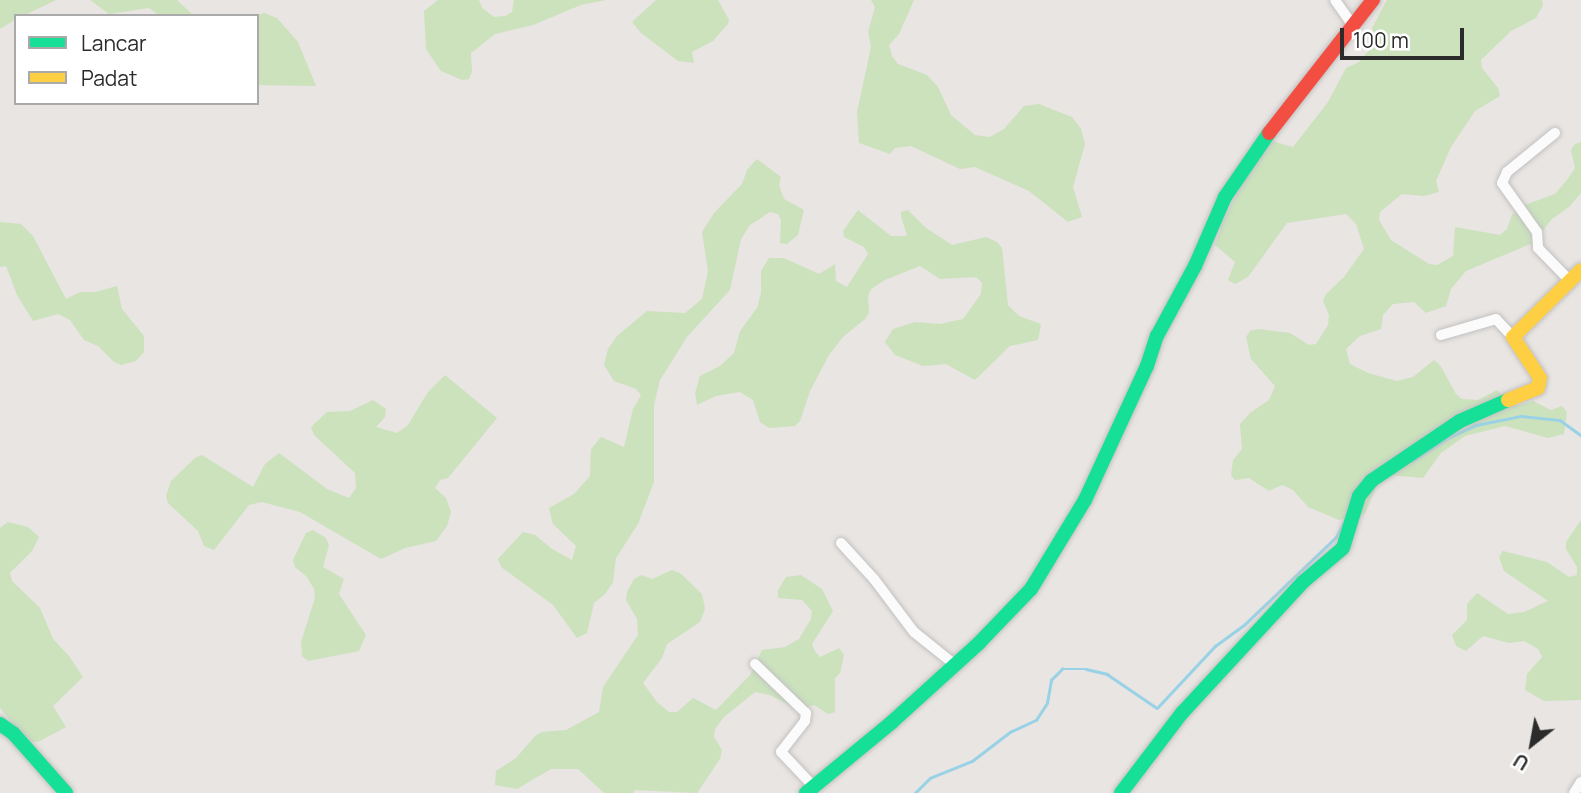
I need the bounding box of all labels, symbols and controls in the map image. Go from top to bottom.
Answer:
legend [14,14,259,105]
scale bar [1343,14,1467,58]
text: 100 m [1353,26,1409,54]
text: Lancar [81,29,147,57]
text: Padat [81,64,137,92]
north arrow [1497,709,1567,779]
text: U [1509,747,1534,777]

